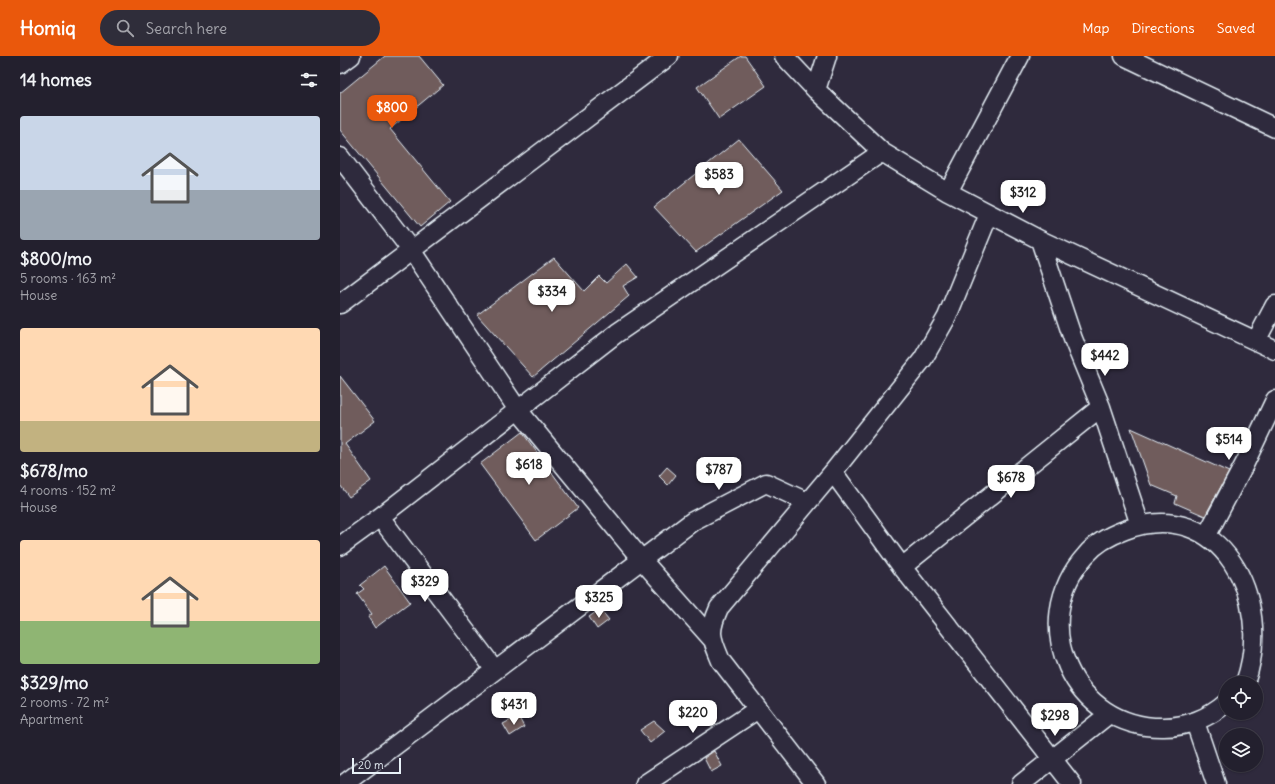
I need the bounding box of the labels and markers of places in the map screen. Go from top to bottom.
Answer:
pin: $800 [368,95,416,129]
pin: $583 [695,162,743,196]
pin: $312 [999,180,1047,214]
pin: $334 [528,279,576,313]
pin: $442 [1081,343,1129,377]
pin: $514 [1205,427,1253,461]
pin: $618 [505,452,553,486]
pin: $787 [695,457,743,491]
pin: $678 [987,465,1035,499]
pin: $329 [401,569,449,603]
pin: $325 [575,585,623,619]
pin: $431 [490,692,538,726]
pin: $220 [669,700,717,734]
pin: $298 [1031,703,1079,737]

